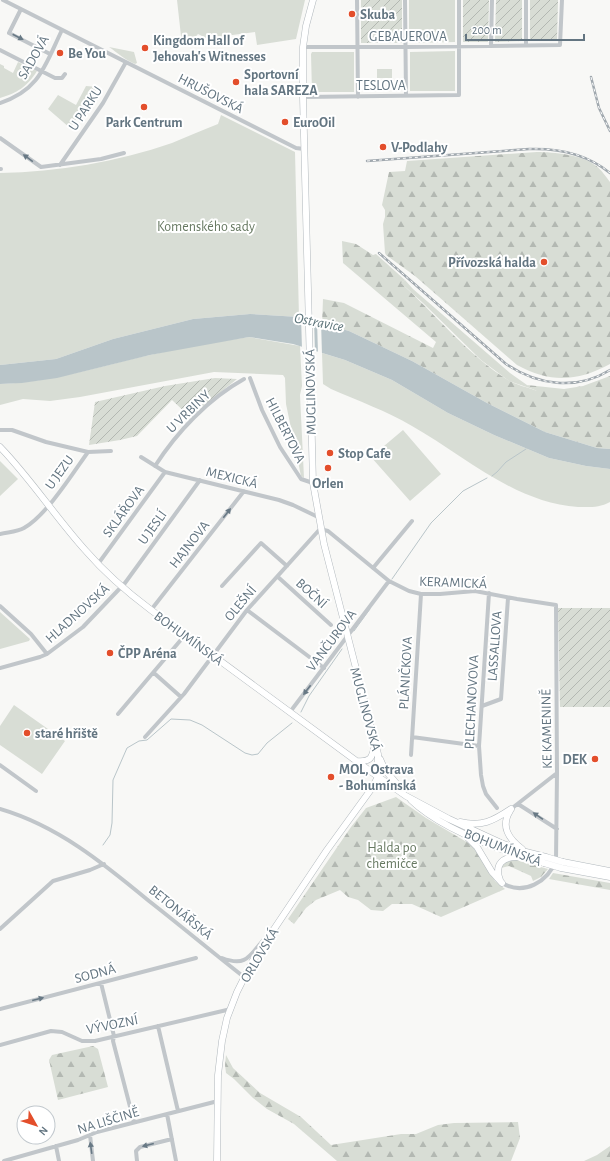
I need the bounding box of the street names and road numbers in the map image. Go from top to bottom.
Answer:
street label: GEBAUEROVA [369,30,447,44]
street label: SADOVÁ [13,32,52,82]
street label: HRUŠOVSKÁ [176,69,247,116]
street label: TESLOVA [356,79,406,93]
street label: U PARKU [66,84,105,133]
street label: MUGLINOVSKÁ [300,349,319,435]
street label: U VRBINY [164,387,214,436]
street label: HILBERTOVA [263,395,308,465]
street label: U JEZU [43,453,77,492]
street label: MEXICKÁ [205,462,260,491]
street label: SKLÁŘOVA [98,481,147,540]
street label: U JESLÍ [133,506,170,547]
street label: HAJNOVA [167,518,212,571]
street label: KERAMICKÁ [419,572,487,591]
street label: BOČNÍ [293,574,332,611]
street label: HLADNOVSKÁ [41,579,112,646]
street label: OLEŠNÍ [220,581,260,624]
street label: VANČUROVA [303,606,359,674]
street label: BOHUMÍNSKÁ [151,607,227,668]
street label: LASSALLOVA [486,610,504,682]
street label: PLÁNIČKOVA [394,636,415,710]
street label: PLECHANOVOVA [463,654,481,750]
street label: MUGLINOVSKÁ [347,665,386,753]
street label: KE KAMENINĚ [537,689,555,769]
street label: BOHUMÍNSKÁ [462,824,544,869]
street label: BETONÁŘSKÁ [146,881,217,943]
street label: ORLOVSKÁ [236,924,281,985]
street label: SODNÁ [72,959,117,986]
street label: VÝVOZNÍ [84,1010,140,1037]
street label: NA LIŠČINĚ [75,1103,141,1137]

